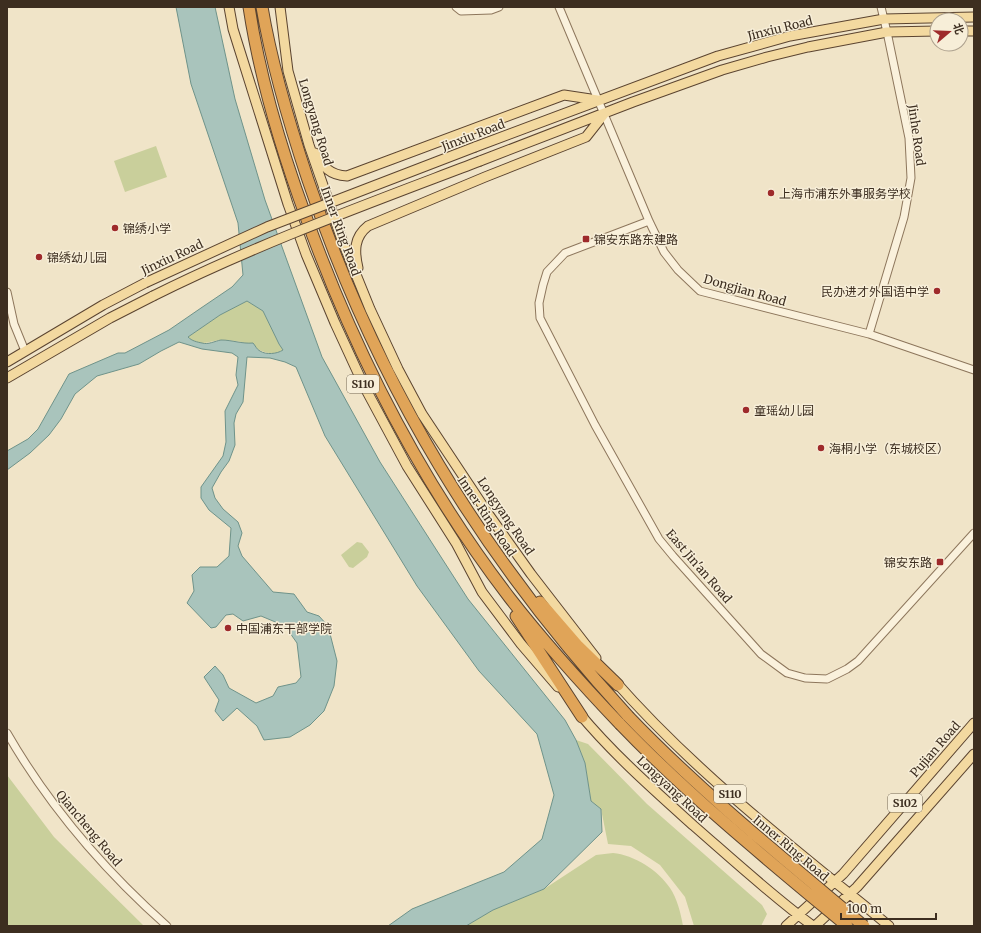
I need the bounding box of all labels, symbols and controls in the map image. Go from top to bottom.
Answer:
north arrow [929,12,969,52]
street label: Jinxiu Road [745,13,814,44]
text: 北 [950,21,967,36]
street label: Longyang Road [296,77,336,167]
street label: Jinhe Road [905,102,929,167]
street label: Jinxiu Road [438,116,507,154]
street label: Inner Ring Road [318,184,364,278]
place label: 上海市浦东外事服务学校 [779,186,911,201]
marker: 上海市浦东外事服务学校 [766,188,776,198]
place label: 锦绣小学 [123,221,171,236]
marker: 锦绣小学 [110,223,120,233]
place label: 锦安东路东建路 [594,232,678,247]
marker: 锦安东路东建路 [581,234,591,244]
street label: Jinxiu Road [138,236,205,278]
place label: 锦绣幼儿园 [47,250,107,265]
marker: 锦绣幼儿园 [34,252,44,262]
street label: Dongjian Road [702,271,788,309]
place label: 民办进才外国语中学 [821,284,929,299]
marker: 民办进才外国语中学 [932,286,942,296]
road number: S110 [347,375,379,393]
place label: 童瑶幼儿园 [754,403,814,418]
marker: 童瑶幼儿园 [741,405,751,415]
place label: 海桐小学（东城校区） [829,441,949,456]
marker: 海桐小学（东城校区） [816,443,826,453]
street label: Inner Ring Road [455,473,519,559]
street label: Longyang Road [475,474,537,558]
street label: East Jin'an Road [663,526,735,606]
place label: 锦安东路 [884,555,932,570]
marker: 锦安东路 [935,557,945,567]
place label: 中国浦东干部学院 [236,621,332,636]
marker: 中国浦东干部学院 [223,623,233,633]
street label: Pujian Road [907,718,963,780]
street label: Longyang Road [634,753,710,825]
road number: S110 [714,785,746,803]
street label: Qiancheng Road [53,787,125,869]
road number: S102 [888,794,922,812]
street label: Inner Ring Road [750,812,832,884]
scale bar [841,895,936,921]
text: 100 m [847,901,882,916]

